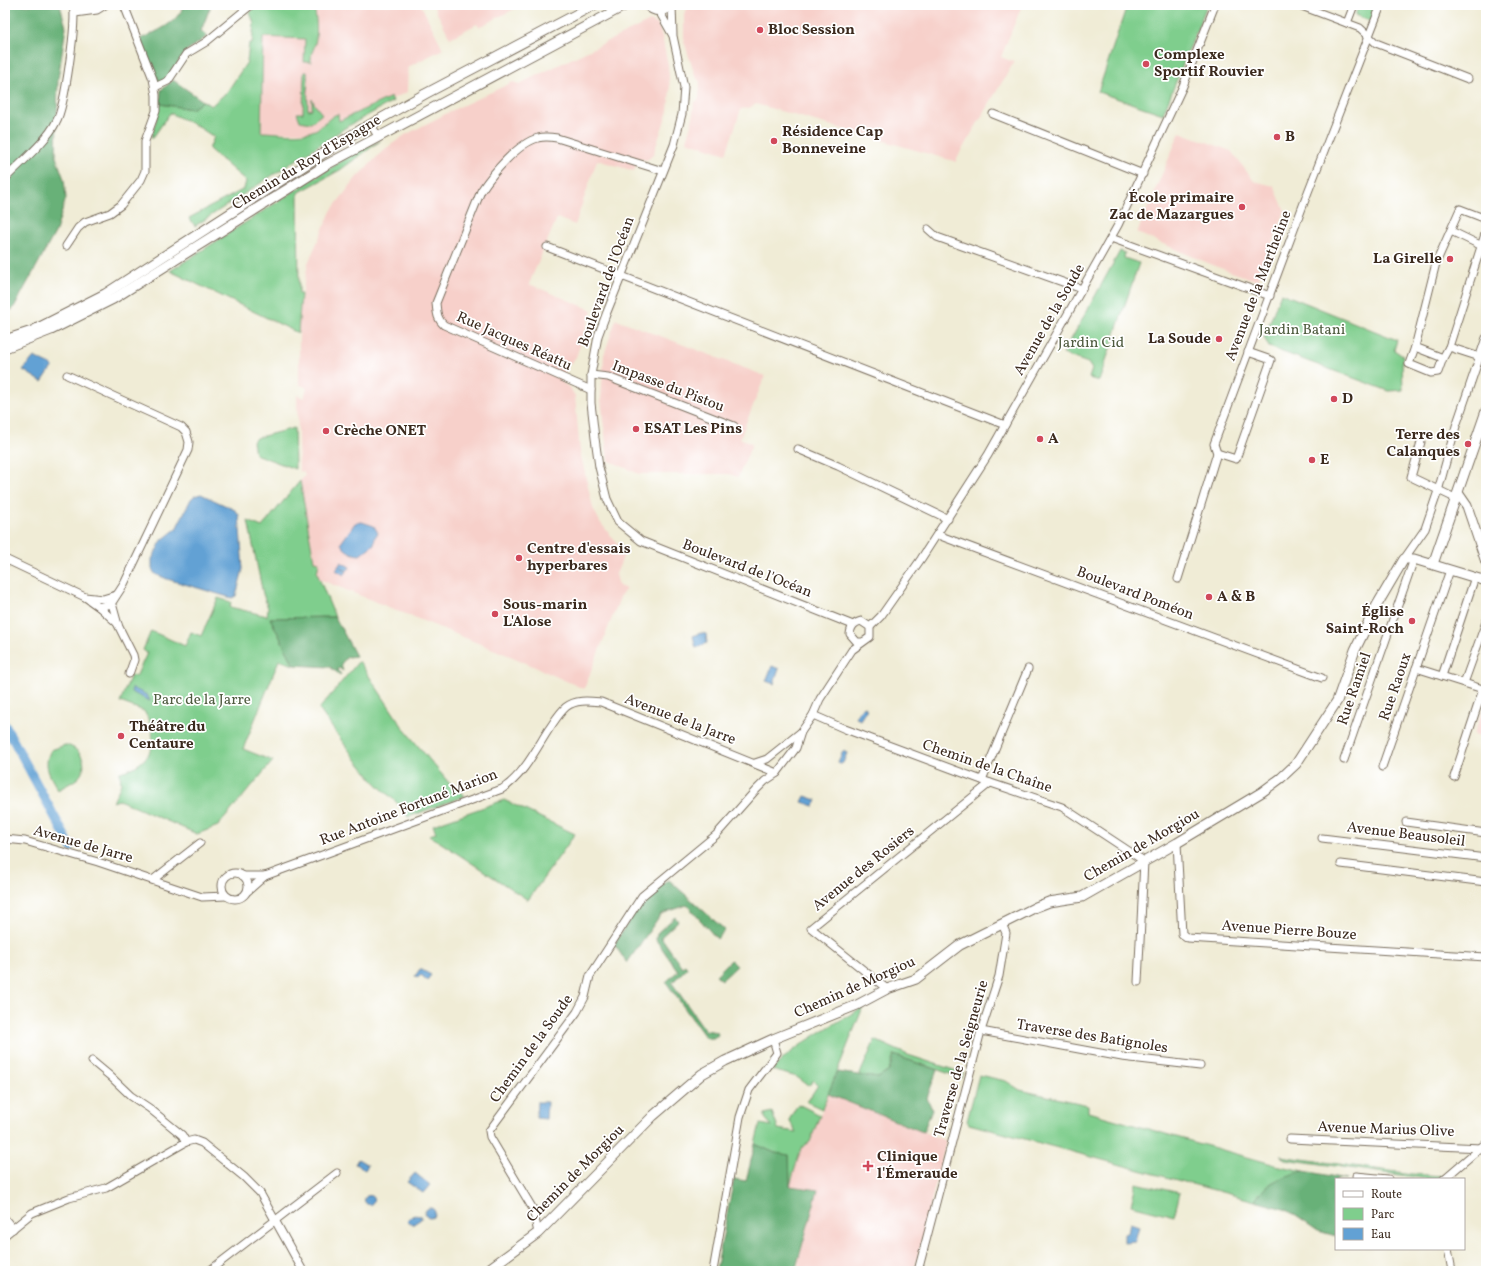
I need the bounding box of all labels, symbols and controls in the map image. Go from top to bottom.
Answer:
place label: Bloc Session [768,20,855,41]
marker: Bloc Session [755,25,765,35]
place label: Complexe Sportif Rouvier [1154,45,1264,83]
marker: Complexe Sportif Rouvier [1141,59,1151,69]
street label: Chemin du Roy d'Espagne [229,110,385,216]
place label: Résidence Cap Bonneveine [782,122,883,160]
place label: B [1285,127,1295,148]
marker: B [1272,132,1282,142]
marker: Résidence Cap Bonneveine [769,136,779,146]
place label: École primaire Zac de Mazargues [1109,188,1234,226]
marker: École primaire Zac de Mazargues [1237,202,1247,212]
street label: Avenue de la Martheline [1221,208,1297,364]
street label: Boulevard de l'Océan [574,214,640,350]
place label: La Girelle [1373,249,1442,270]
marker: La Girelle [1445,254,1455,264]
street label: Avenue de la Soude [1009,260,1091,380]
street label: Rue Jacques Réattu [453,307,575,377]
park label: Jardin Batani [1259,320,1345,341]
place label: La Soude [1148,329,1211,350]
park label: Jardin Cid [1058,333,1124,354]
marker: La Soude [1214,334,1224,344]
street label: Impasse du Pistou [609,356,727,418]
place label: D [1342,389,1353,410]
marker: D [1329,394,1339,404]
place label: ESAT Les Pins [644,419,742,440]
place label: Crèche ONET [334,421,427,442]
marker: ESAT Les Pins [631,424,641,434]
place label: Terre des Calanques [1386,425,1460,463]
marker: Crèche ONET [321,426,331,436]
place label: A [1048,429,1059,450]
marker: A [1035,434,1045,444]
marker: Terre des Calanques [1463,439,1473,449]
place label: E [1320,450,1329,471]
marker: E [1307,455,1317,465]
street label: Boulevard de l'Océan [679,535,815,603]
place label: Centre d'essais hyperbares [527,539,631,577]
marker: Centre d'essais hyperbares [514,553,524,563]
street label: Boulevard Poméon [1073,562,1197,626]
place label: A & B [1217,587,1255,608]
marker: A & B [1204,592,1214,602]
place label: Sous-marin L'Alose [503,595,587,633]
place label: Église Saint-Roch [1326,602,1404,640]
marker: Sous-marin L'Alose [490,609,500,619]
marker: Église Saint-Roch [1407,616,1417,626]
street label: Rue Ramiel [1333,650,1377,728]
street label: Rue Raoux [1375,650,1418,724]
street label: Avenue de la Jarre [621,689,739,751]
park label: Parc de la Jarre [153,690,251,711]
place label: Théâtre du Centaure [129,717,205,755]
marker: Théâtre du Centaure [116,731,126,741]
street label: Chemin de la Chaîne [919,735,1055,799]
street label: Rue Antoine Fortuné Marion [317,764,501,852]
street label: Chemin de Morgiou [1080,804,1204,888]
street label: Avenue Beausoleil [1346,817,1466,853]
street label: Avenue de Jarre [31,821,135,869]
street label: Avenue des Rosiers [809,821,919,917]
street label: Avenue Pierre Bouze [1221,916,1357,946]
street label: Chemin de Morgiou [791,952,919,1024]
street label: Traverse de la Seigneurie [929,978,995,1140]
street label: Chemin de la Soude [485,990,579,1108]
street label: Traverse des Batignoles [1015,1015,1169,1059]
street label: Avenue Marius Olive [1317,1117,1455,1143]
street label: Chemin de Morgiou [522,1120,630,1228]
place label: Clinique l'Émeraude [877,1147,958,1185]
marker: Clinique l'Émeraude [862,1160,874,1172]
legend [1335,1178,1465,1250]
text: Route [1371,1187,1402,1203]
text: Parc [1371,1207,1394,1223]
text: Eau [1371,1227,1391,1243]

